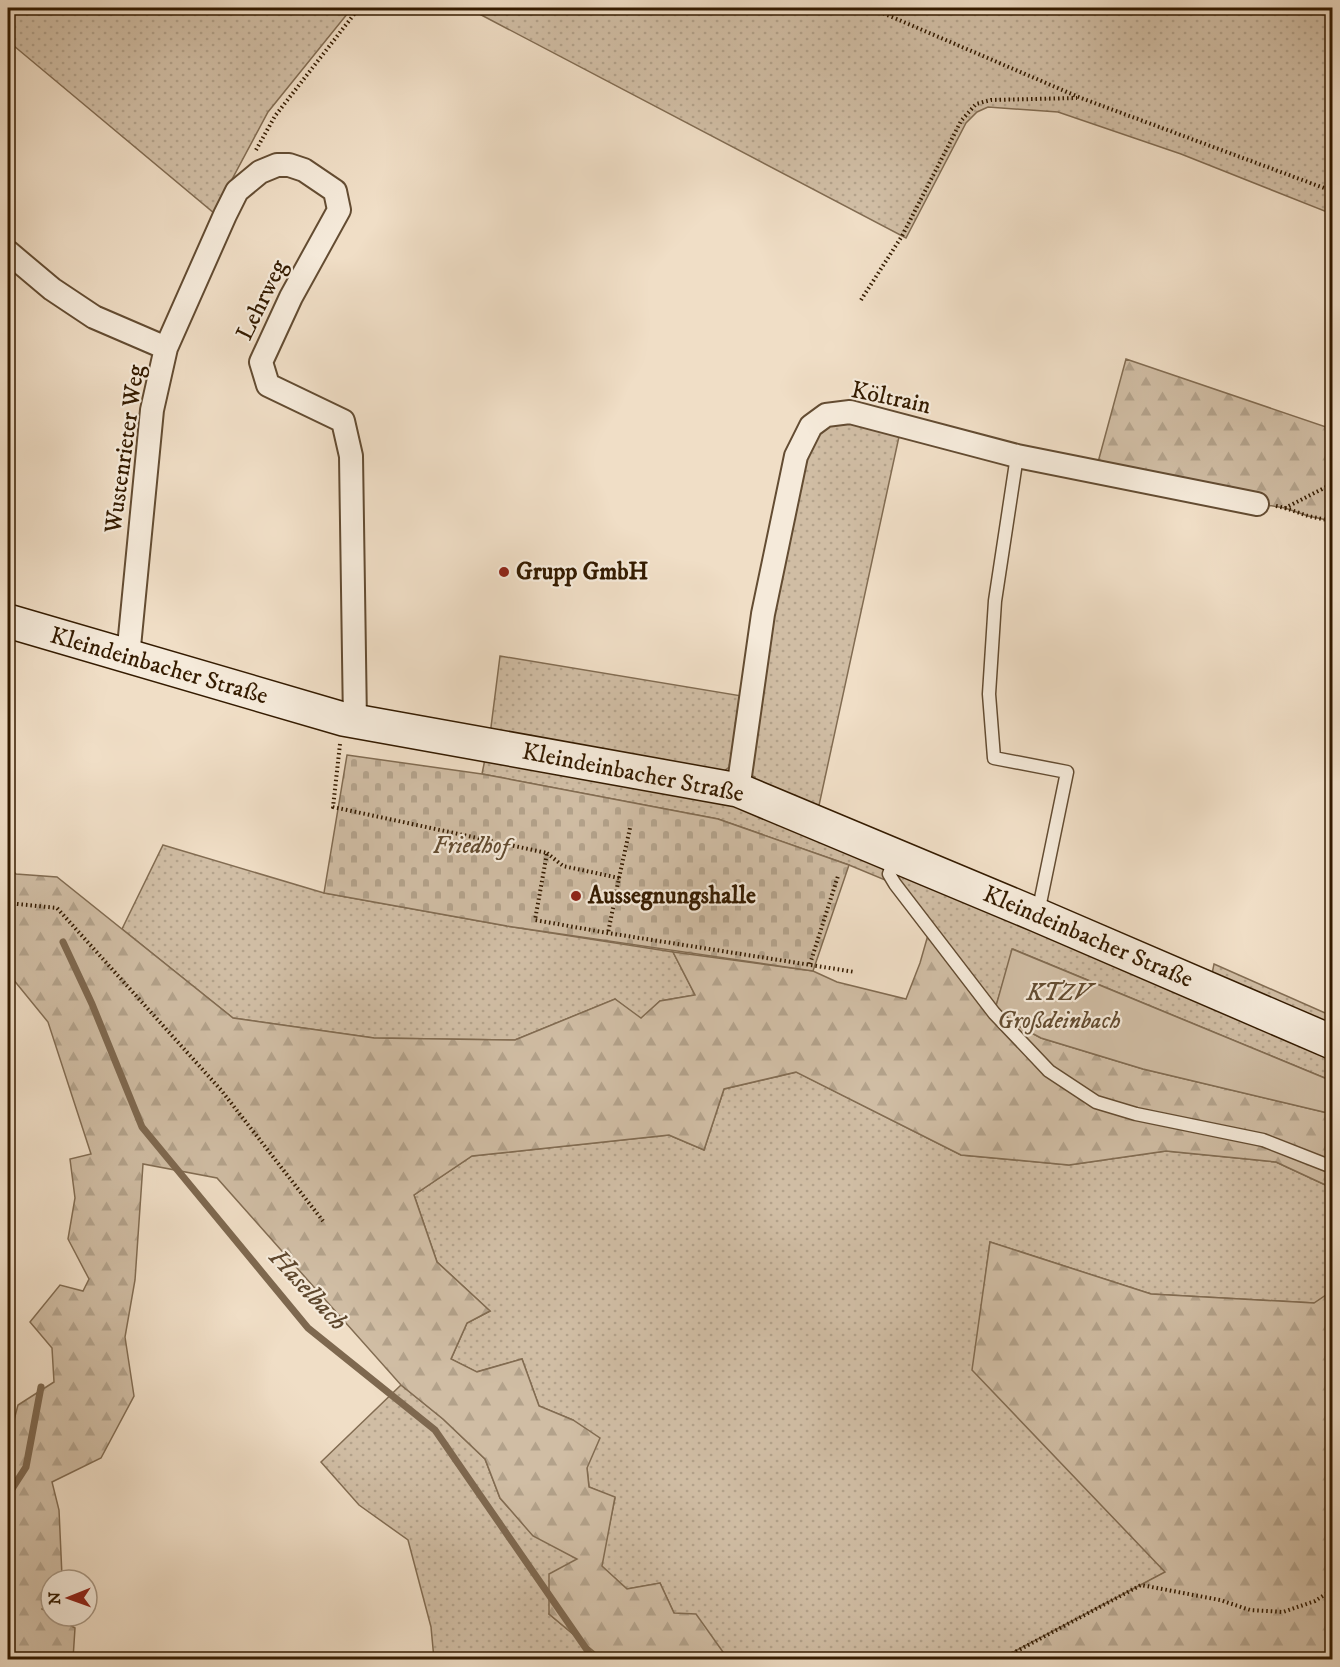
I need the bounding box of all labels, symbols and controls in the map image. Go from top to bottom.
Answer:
street label: Lehrweg [230,255,294,345]
street label: Wustenrieter Weg [98,363,152,536]
street label: Költrain [848,375,934,421]
place label: Grupp GmbH [516,557,648,587]
marker: Grupp GmbH [497,565,511,579]
street label: Kleindeinbacher Straße [47,621,272,711]
street label: Kleindeinbacher Straße [520,737,747,809]
park label: Friedhof [433,831,515,861]
street label: Kleindeinbacher Straße [978,879,1198,995]
place label: Aussegnungshalle [587,881,756,911]
marker: Aussegnungshalle [569,889,583,903]
park label: KTZV Großdeinbach [997,978,1121,1036]
water label: Haselbach [261,1241,355,1338]
north arrow [39,1568,99,1628]
text: N [45,1592,65,1605]

